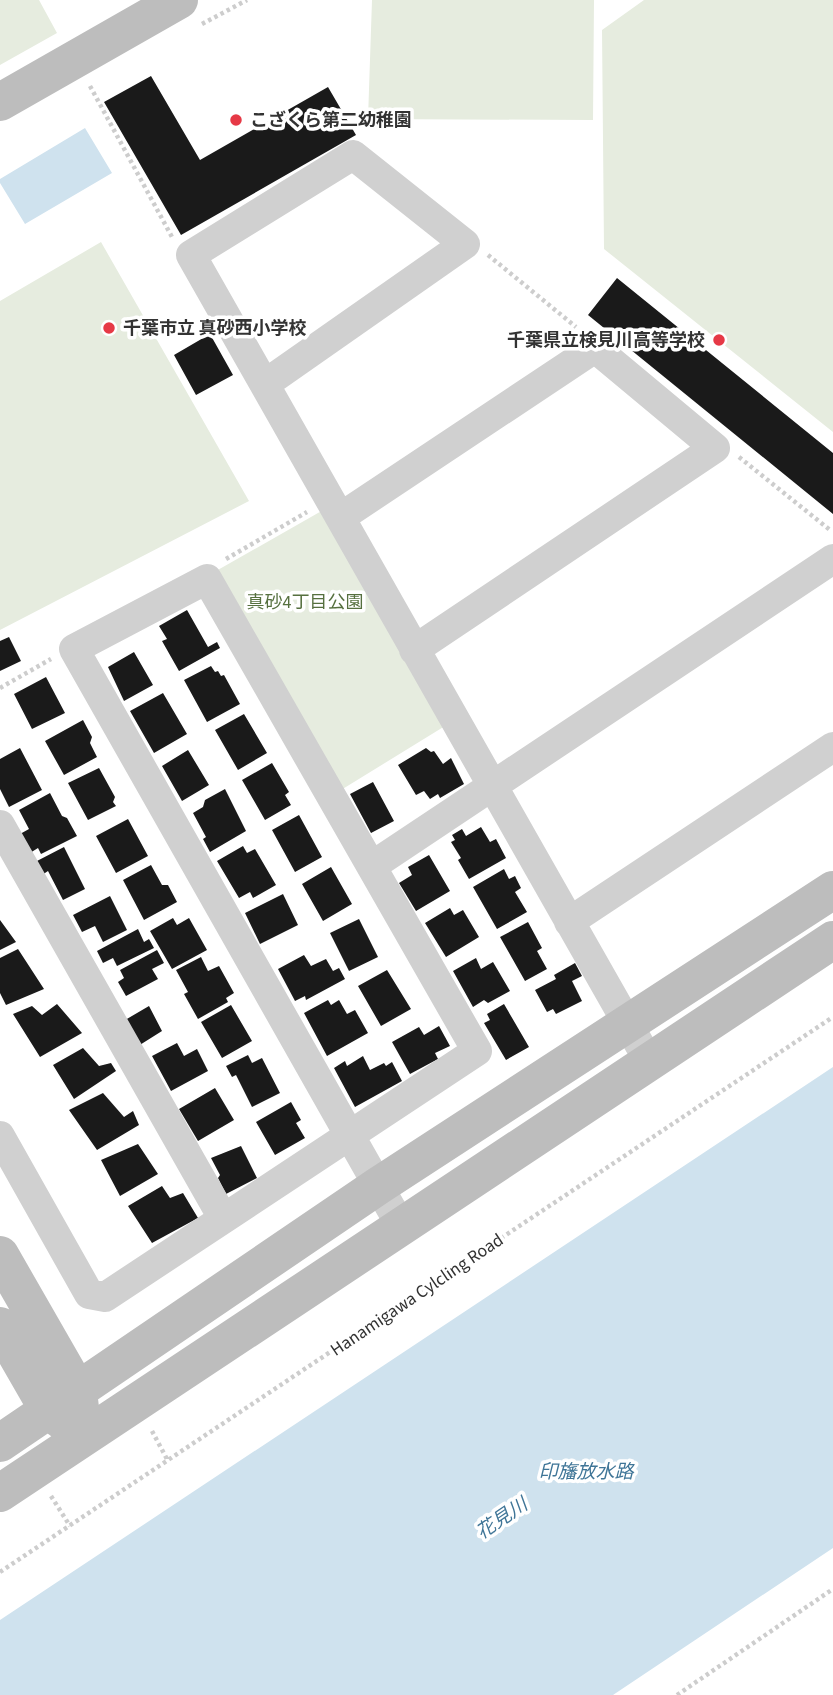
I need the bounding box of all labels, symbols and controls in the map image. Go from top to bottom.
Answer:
place label: こざくら第二幼稚園 [250,108,412,133]
marker: こざくら第二幼稚園 [228,112,244,128]
place label: 千葉市立 真砂西小学校 [123,316,307,341]
marker: 千葉市立 真砂西小学校 [101,320,117,336]
place label: 千葉県立検見川高等学校 [507,328,705,353]
marker: 千葉県立検見川高等学校 [711,332,727,348]
park label: 真砂4丁目公園 [247,590,363,615]
street label: Hanamigawa Cylcling Road [326,1228,508,1362]
water label: 印旛放水路 [538,1459,635,1486]
water label: 花見川 [471,1491,535,1546]

